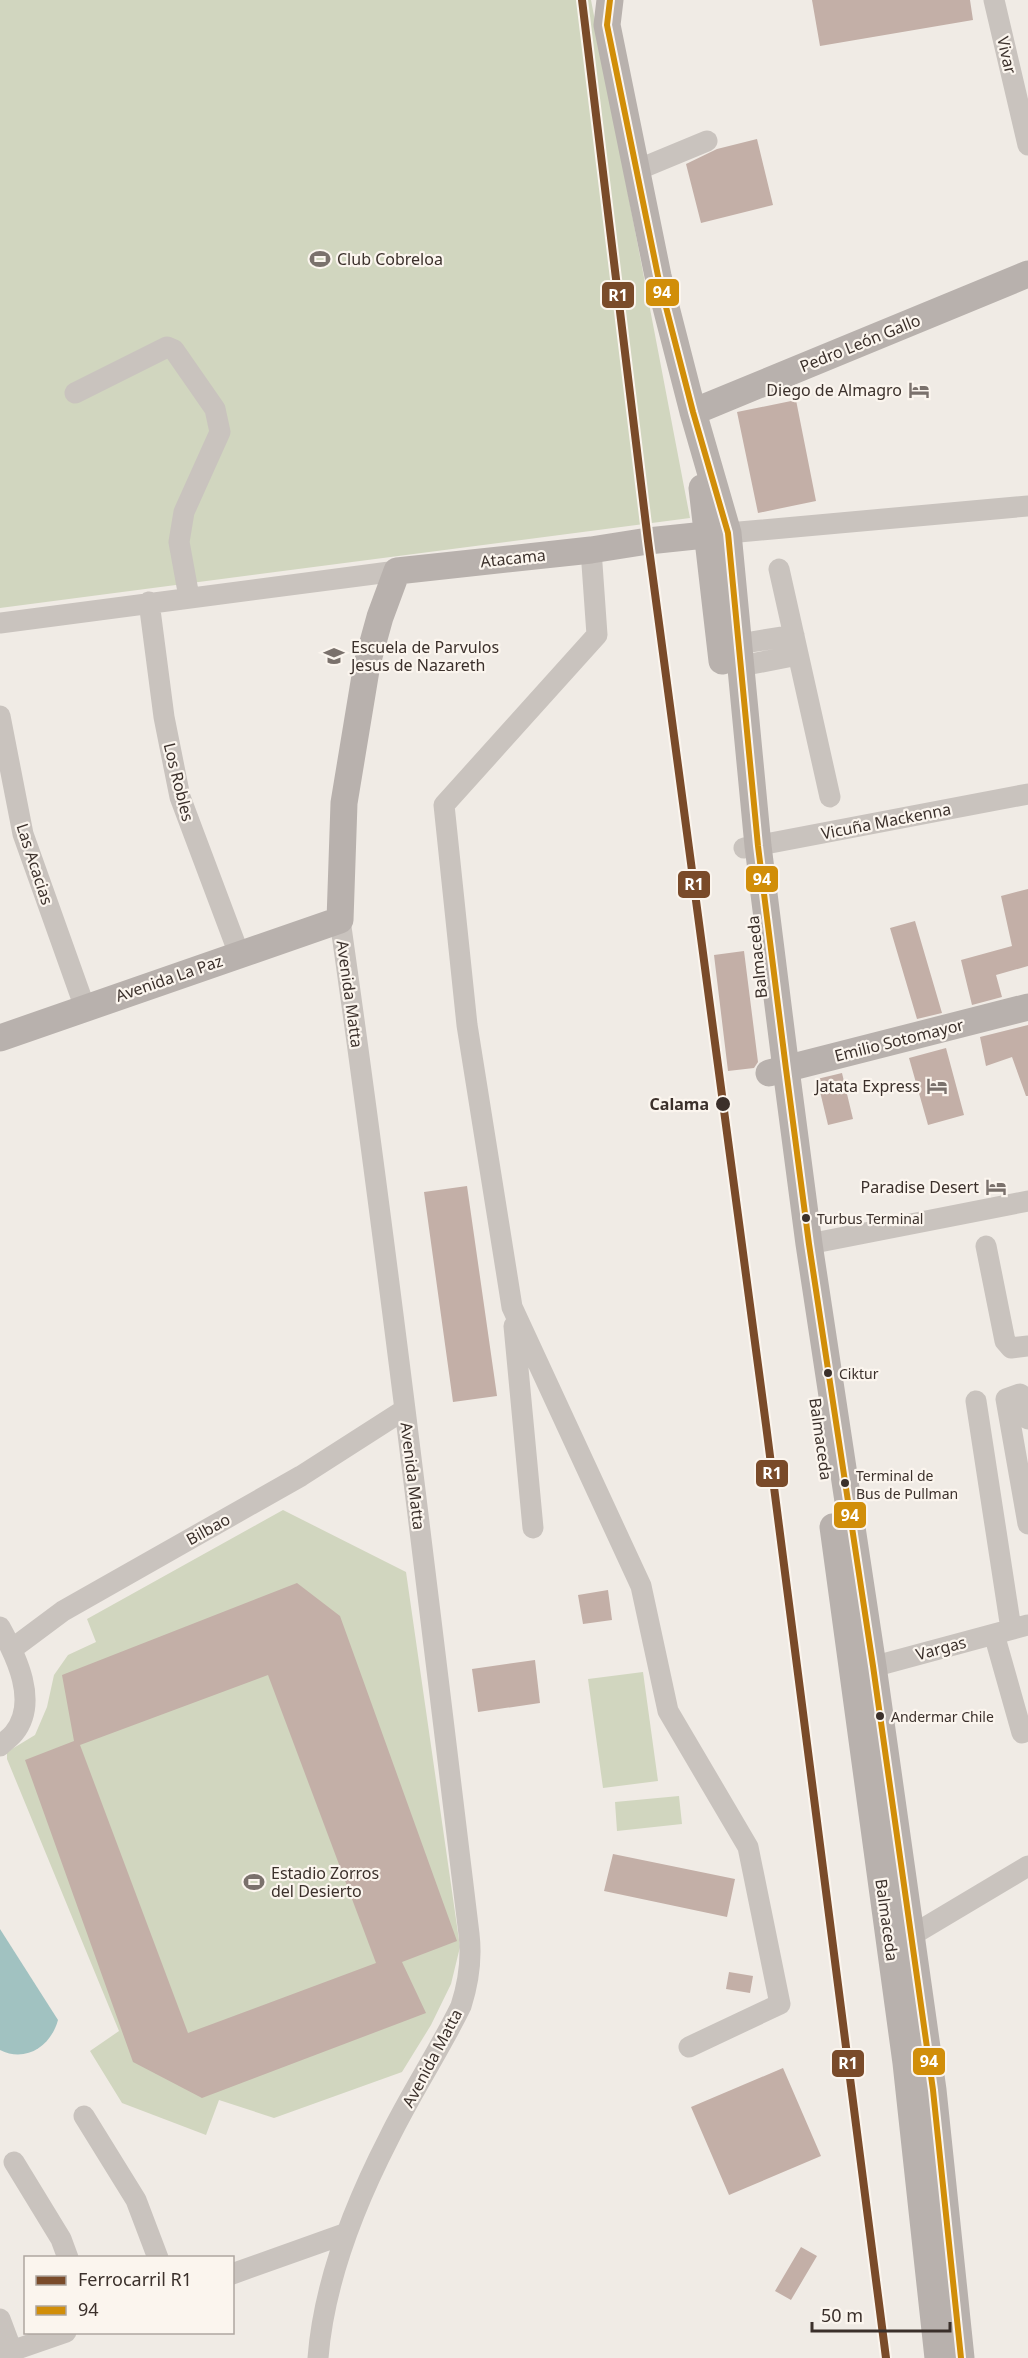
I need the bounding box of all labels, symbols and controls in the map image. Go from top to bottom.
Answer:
street label: Vivar [992,34,1022,76]
sports icon: Club Cobreloa [308,247,332,271]
place label: Club Cobreloa [337,248,443,270]
line badge: 94 [645,278,680,307]
line badge: R1 [601,281,635,309]
text: 94 [653,281,671,303]
text: R1 [608,284,628,306]
street label: Pedro León Gallo [796,309,924,377]
hotel icon: Diego de Almagro [907,378,931,402]
place label: Diego de Almagro [766,379,902,401]
street label: Atacama [479,544,547,572]
place label: Escuela de Parvulos Jesus de Nazareth [349,636,499,676]
school or university icon: Escuela de Parvulos Jesus de Nazareth [322,644,346,668]
street label: Los Robles [159,740,199,824]
street label: Vicuña Mackenna [819,798,953,844]
street label: Las Acacias [11,820,59,908]
line badge: 94 [745,865,779,893]
text: 94 [753,868,771,890]
line badge: R1 [677,870,711,899]
text: R1 [684,873,704,895]
street label: Balmaceda [742,915,772,999]
street label: Avenida Matta [332,939,368,1049]
street label: Avenida La Paz [112,949,226,1007]
street label: Emilio Sotomayor [832,1013,966,1067]
hotel icon: Jatata Express [925,1074,949,1098]
place label: Jatata Express [813,1075,920,1097]
place label: Calama [650,1093,709,1115]
marker: Calama [714,1095,732,1113]
hotel icon: Paradise Desert [984,1175,1008,1199]
place label: Paradise Desert [860,1176,979,1198]
place label: Turbus Terminal [817,1209,923,1228]
marker: Turbus Terminal [800,1212,812,1224]
place label: Ciktur [839,1364,879,1383]
marker: Ciktur [822,1367,834,1379]
street label: Balmaceda [804,1396,838,1482]
street label: Avenida Matta [395,1421,431,1531]
line badge: R1 [755,1459,789,1488]
text: R1 [762,1462,782,1484]
place label: Terminal de Bus de Pullman [856,1466,958,1503]
marker: Terminal de Bus de Pullman [839,1477,851,1489]
line badge: 94 [833,1501,867,1529]
text: 94 [841,1504,859,1526]
street label: Bilbao [182,1508,234,1550]
street label: Vargas [913,1631,969,1665]
place label: Andermar Chile [891,1707,994,1726]
marker: Andermar Chile [874,1710,886,1722]
place label: Estadio Zorros del Desierto [271,1862,379,1902]
sports icon: Estadio Zorros del Desierto [242,1870,266,1894]
street label: Balmaceda [870,1877,904,1963]
street label: Avenida Matta [397,2005,467,2111]
line badge: 94 [912,2047,946,2076]
line badge: R1 [831,2049,865,2078]
text: 94 [920,2050,938,2072]
text: R1 [838,2052,858,2074]
legend [24,2256,234,2334]
text: Ferrocarril R1 [78,2267,192,2291]
scale bar [812,2295,950,2333]
text: 94 [78,2297,99,2321]
text: 50 m [821,2303,863,2327]

